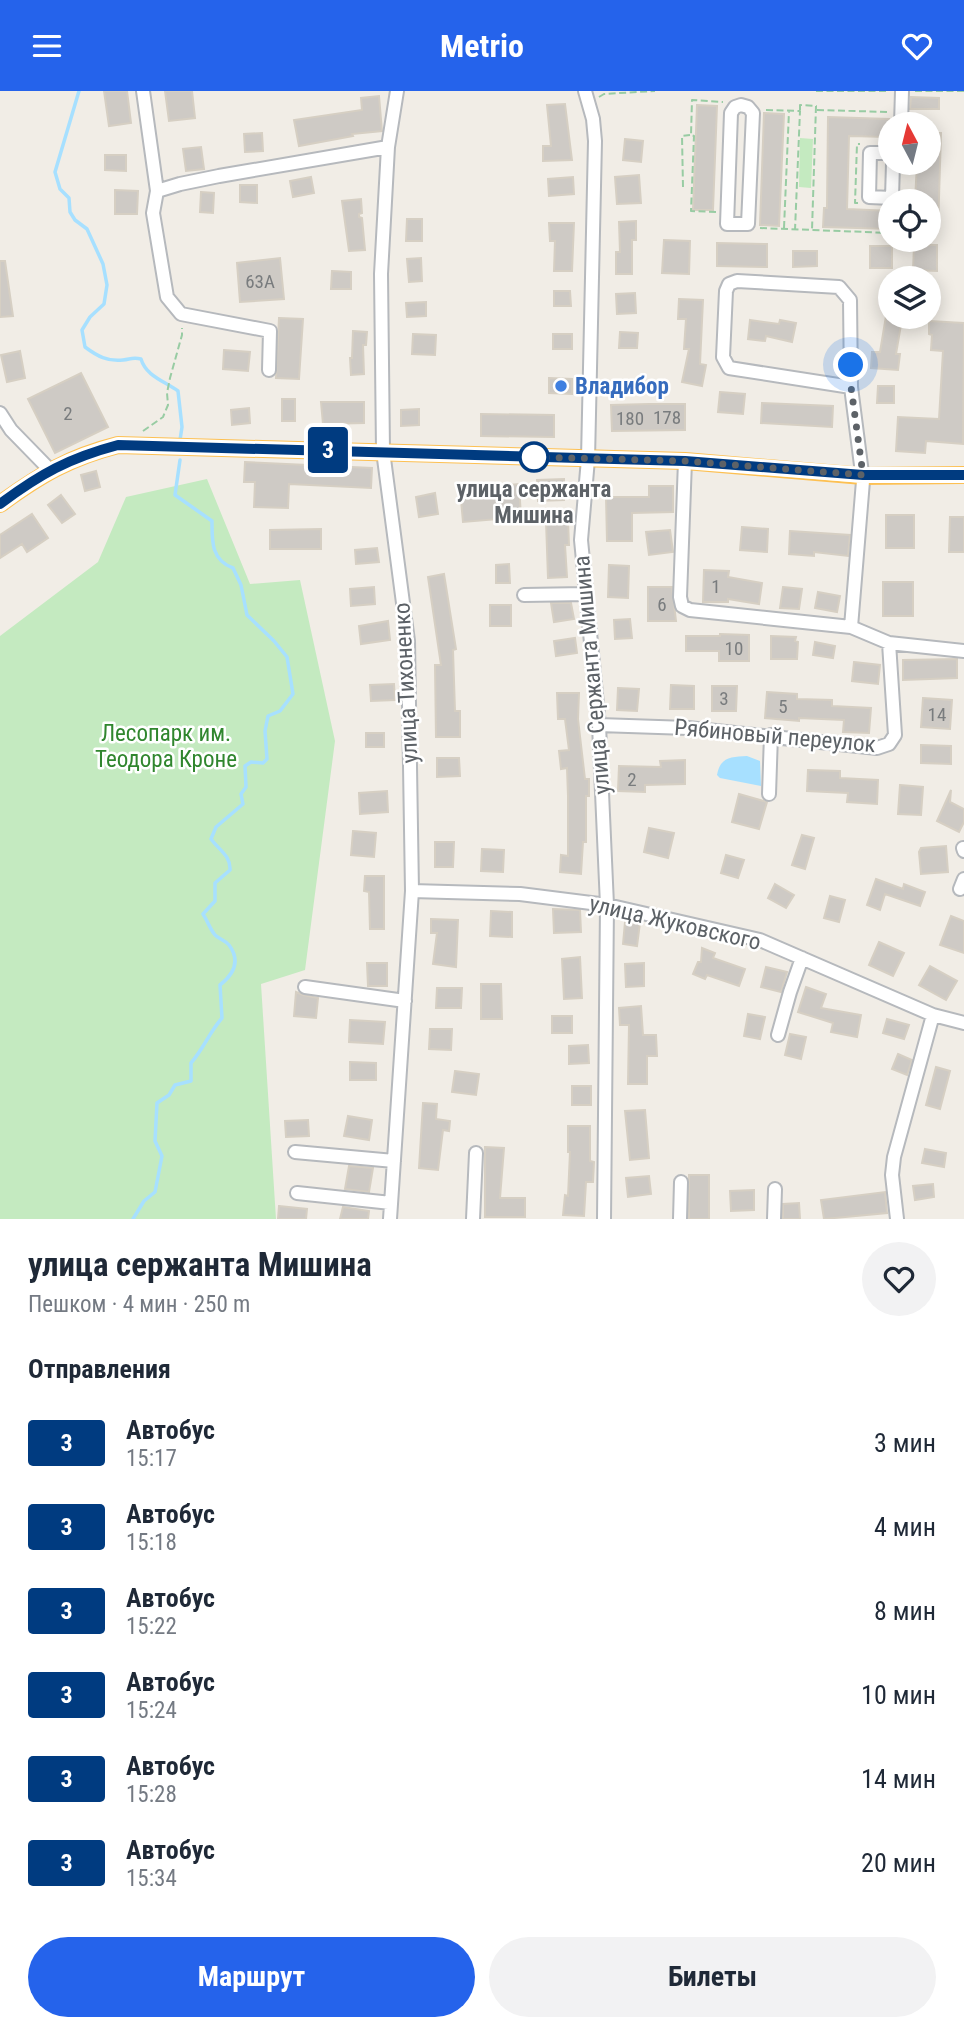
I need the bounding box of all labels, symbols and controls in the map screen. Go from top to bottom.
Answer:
icon: menu [28,27,66,65]
text: Metrio [440,27,524,65]
icon: heart [898,27,936,65]
north arrow [878,112,942,175]
map controls [878,112,941,329]
button: locate [878,189,941,252]
button: layers [878,266,941,329]
house number: 63А [245,270,275,293]
your location [833,347,868,382]
place label: Владибор [575,373,669,400]
marker: Владибор [553,378,569,394]
house number: 2 [63,402,73,425]
house number: 178 [653,406,681,429]
house number: 180 [616,407,644,430]
line badge: 3 [305,427,351,473]
text: 3 [322,436,334,464]
marker: улица cержанта Мишина [519,442,549,472]
place label: улица cержанта Мишина [457,476,612,529]
street label: улица Сержанта Мишина [568,555,616,795]
house number: 1 [711,575,721,598]
house number: 6 [657,593,667,616]
street label: улица Тихоненко [388,602,424,764]
house number: 10 [725,637,743,660]
house number: 3 [719,687,729,710]
house number: 5 [778,695,788,718]
house number: 14 [928,703,946,726]
street label: Рябиновый переулок [673,714,877,758]
park label: Лесопарк им. Теодора Кроне [95,720,237,773]
house number: 2 [627,768,637,791]
street label: улица Жуковского [587,890,763,956]
button: heart [862,1242,936,1316]
text: улица cержанта Мишина [28,1245,372,1284]
text: Пешком · 4 мин · 250 m [28,1291,250,1318]
text: Отправления [28,1354,171,1384]
text: Автобус [126,1415,215,1445]
text: 3 мин [874,1428,936,1458]
text: 3 [60,1429,73,1457]
text: 15:17 [126,1445,177,1472]
text: Автобус [126,1499,215,1529]
text: 4 мин [874,1512,936,1542]
text: 3 [60,1513,73,1541]
text: 15:18 [126,1529,177,1556]
text: Автобус [126,1583,215,1613]
text: 8 мин [874,1596,936,1626]
text: 3 [60,1597,73,1625]
text: 15:22 [126,1613,177,1640]
text: Автобус [126,1667,215,1697]
text: 10 мин [861,1680,936,1710]
text: 3 [60,1681,73,1709]
text: 15:24 [126,1697,177,1724]
text: Автобус [126,1751,215,1781]
text: 14 мин [861,1764,936,1794]
text: 3 [60,1765,73,1793]
text: 15:28 [126,1781,177,1808]
text: Автобус [126,1835,215,1865]
text: 20 мин [861,1848,936,1878]
text: 3 [60,1849,73,1877]
text: 15:34 [126,1865,177,1892]
button: Маршрут [28,1937,475,2017]
button: Билеты [489,1937,936,2017]

